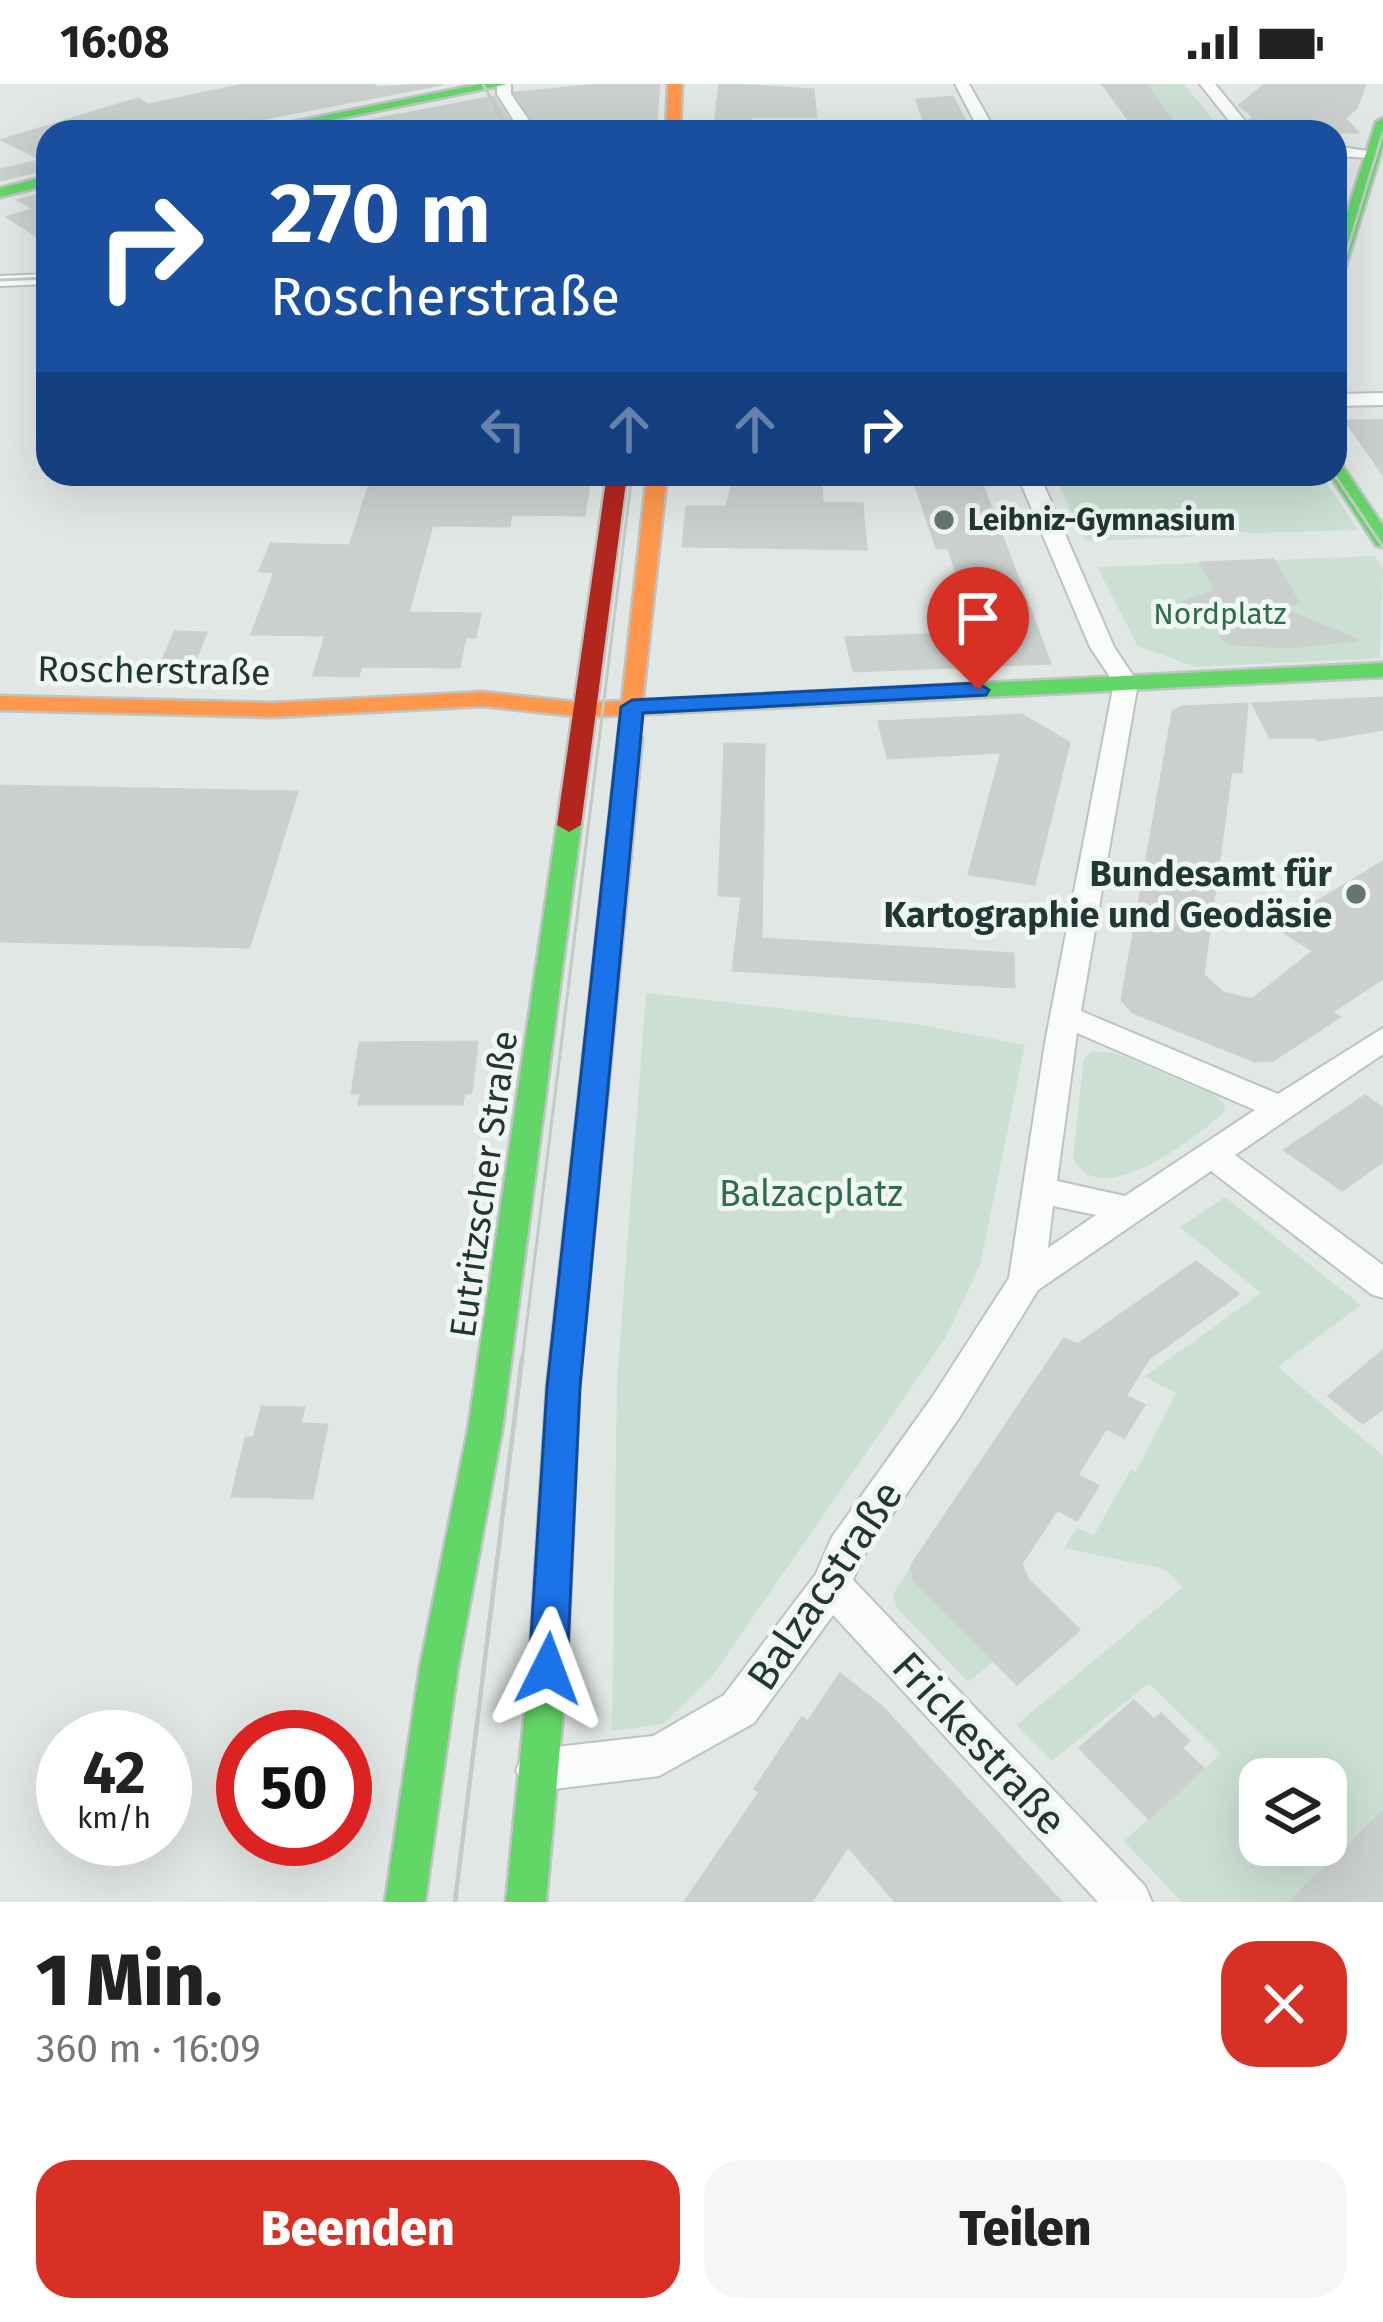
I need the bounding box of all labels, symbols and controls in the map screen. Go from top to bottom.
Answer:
text: 16:08 [60,15,170,69]
text: 270 m [270,163,491,264]
icon: right [72,168,228,324]
text: Roscherstraße [270,265,620,329]
icon: left [470,396,536,462]
icon: ahead [596,396,662,462]
icon: ahead [722,396,788,462]
icon: right [848,396,914,462]
place label: Leibniz-Gymnasium [968,502,1236,538]
marker: Leibniz-Gymnasium [931,507,957,533]
pin [927,567,1029,690]
icon: arrive [945,585,1011,651]
park label: Nordplatz [1153,596,1287,632]
street label: Roscherstraße [37,647,271,695]
place label: Bundesamt für Kartographie und Geodäsie [884,852,1333,937]
marker: Bundesamt für Kartographie und Geodäsie [1343,881,1369,907]
street label: Eutritzscher Straße [441,1028,527,1340]
park label: Balzacplatz [719,1172,903,1216]
street label: Balzacstraße [737,1471,913,1700]
position arrow [485,1606,611,1732]
street label: Frickestraße [882,1642,1076,1845]
speed limit sign: 50 [216,1710,372,1866]
text: 42 [82,1737,146,1809]
map controls [1239,1758,1347,1866]
button: layers [1239,1758,1347,1866]
text: km/h [77,1800,151,1836]
text: 1 Min. [36,1938,222,2024]
button: close [1221,1941,1347,2067]
text: 360 m · 16:09 [36,2026,261,2072]
button: Beenden [36,2160,680,2298]
button: Teilen [704,2160,1347,2298]

